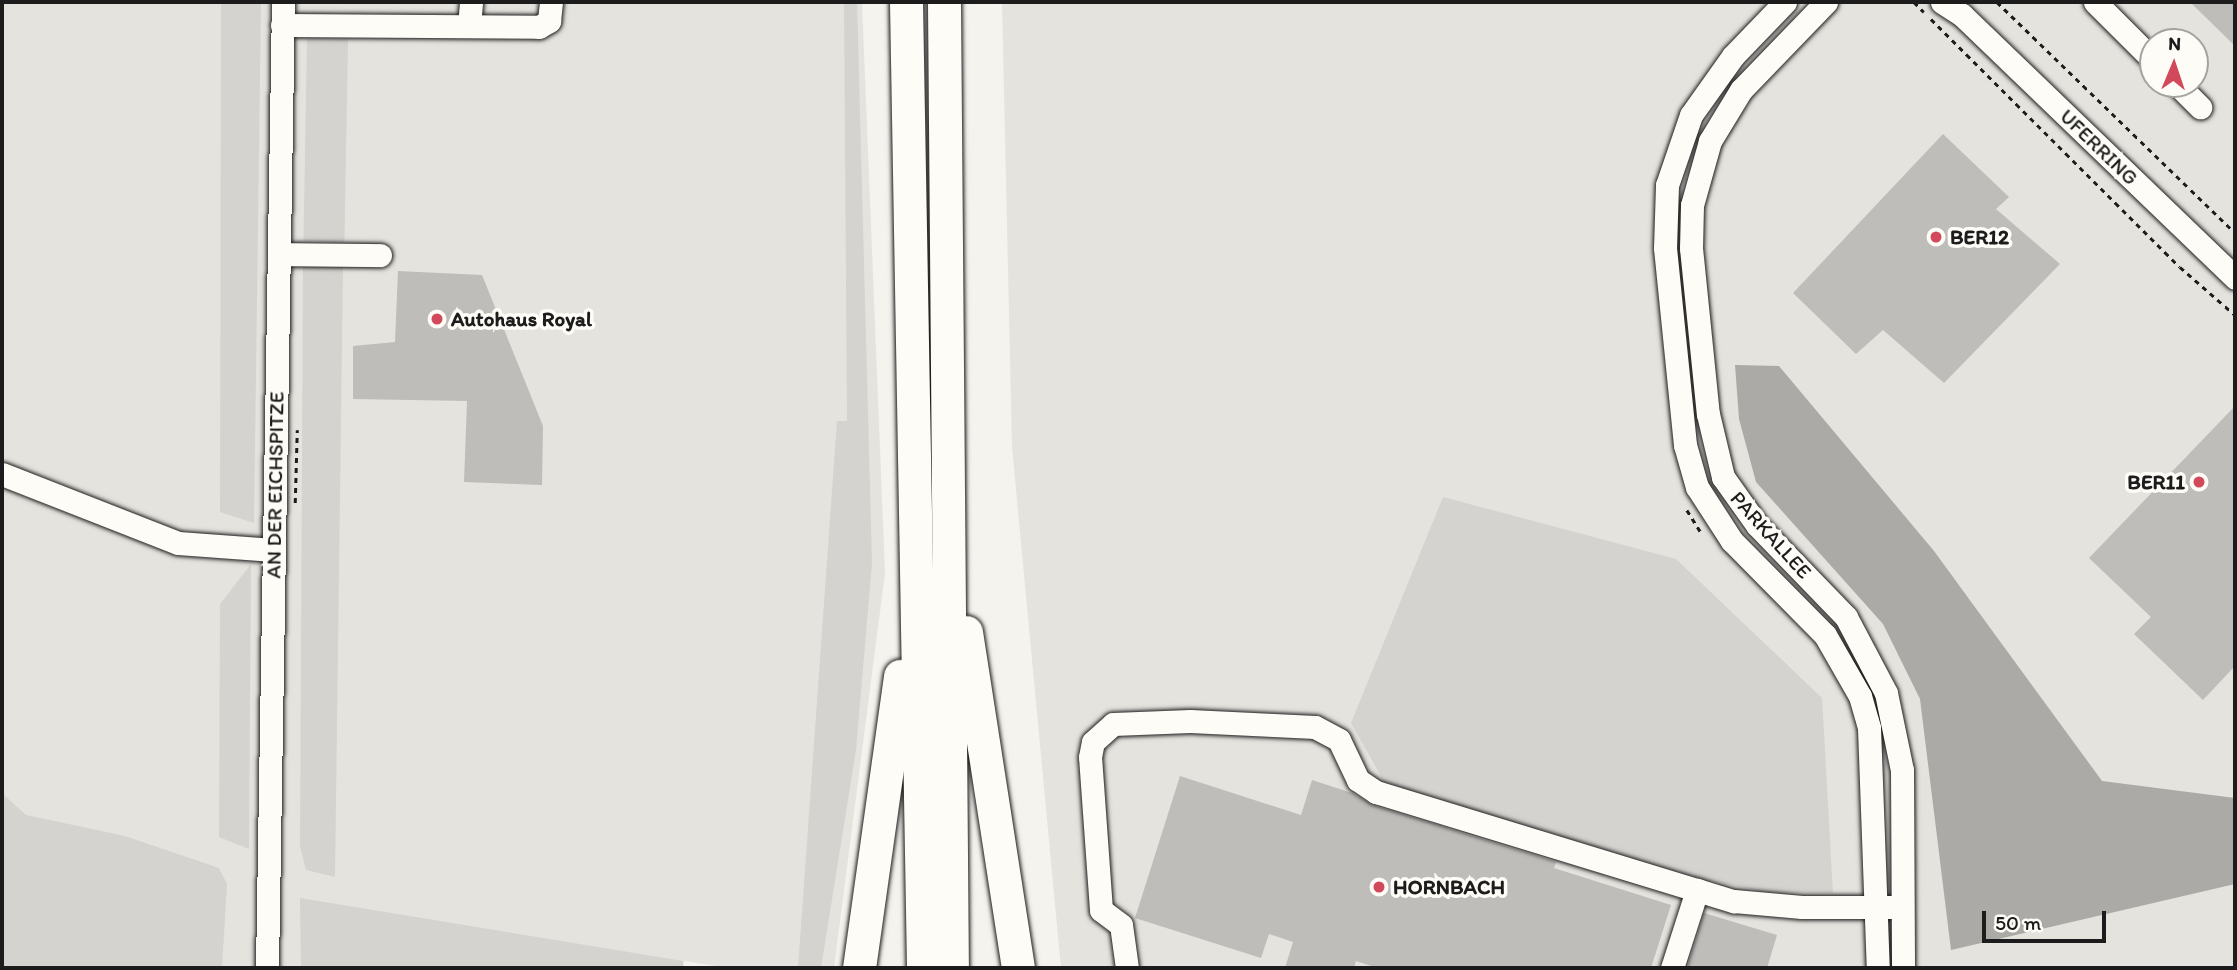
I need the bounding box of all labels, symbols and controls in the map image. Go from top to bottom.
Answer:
north arrow [2139,28,2209,98]
text: N [2168,32,2181,55]
street label: UFERRING [2055,104,2143,190]
place label: BER12 [1950,224,2009,250]
marker: BER12 [1928,229,1944,245]
place label: Autohaus Royal [451,306,591,332]
marker: Autohaus Royal [429,311,445,327]
street label: AN DER EICHSPITZE [261,391,289,579]
place label: BER11 [2127,469,2185,495]
marker: BER11 [2191,474,2207,490]
street label: PARKALLEE [1725,486,1817,584]
place label: HORNBACH [1393,874,1505,900]
marker: HORNBACH [1371,879,1387,895]
scale bar [1985,897,2109,941]
text: 50 m [1995,910,2041,935]

